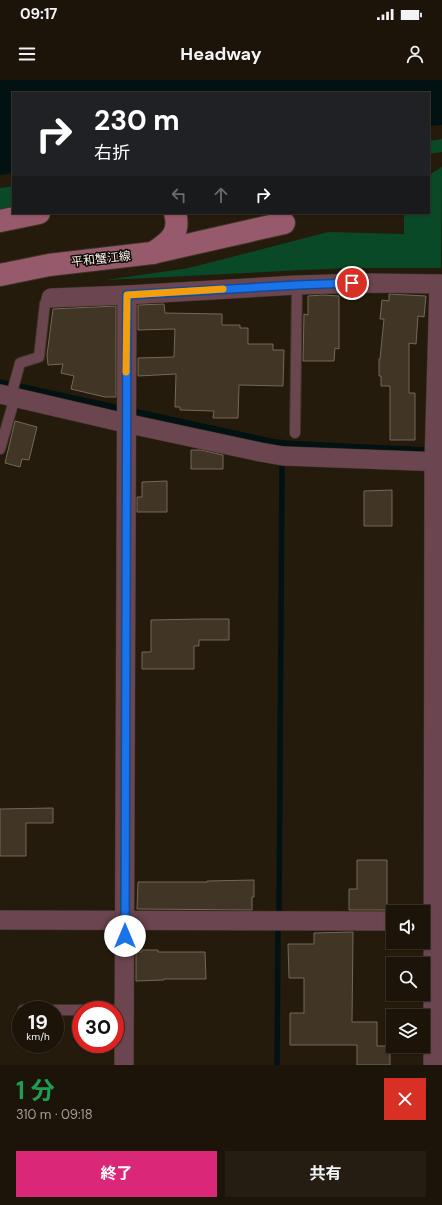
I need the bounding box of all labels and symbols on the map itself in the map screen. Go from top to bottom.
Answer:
street label: 平和蟹江線 [70,248,132,270]
pin [335,266,369,300]
position arrow [104,915,146,957]
speed limit sign: 30 [72,1001,124,1053]

